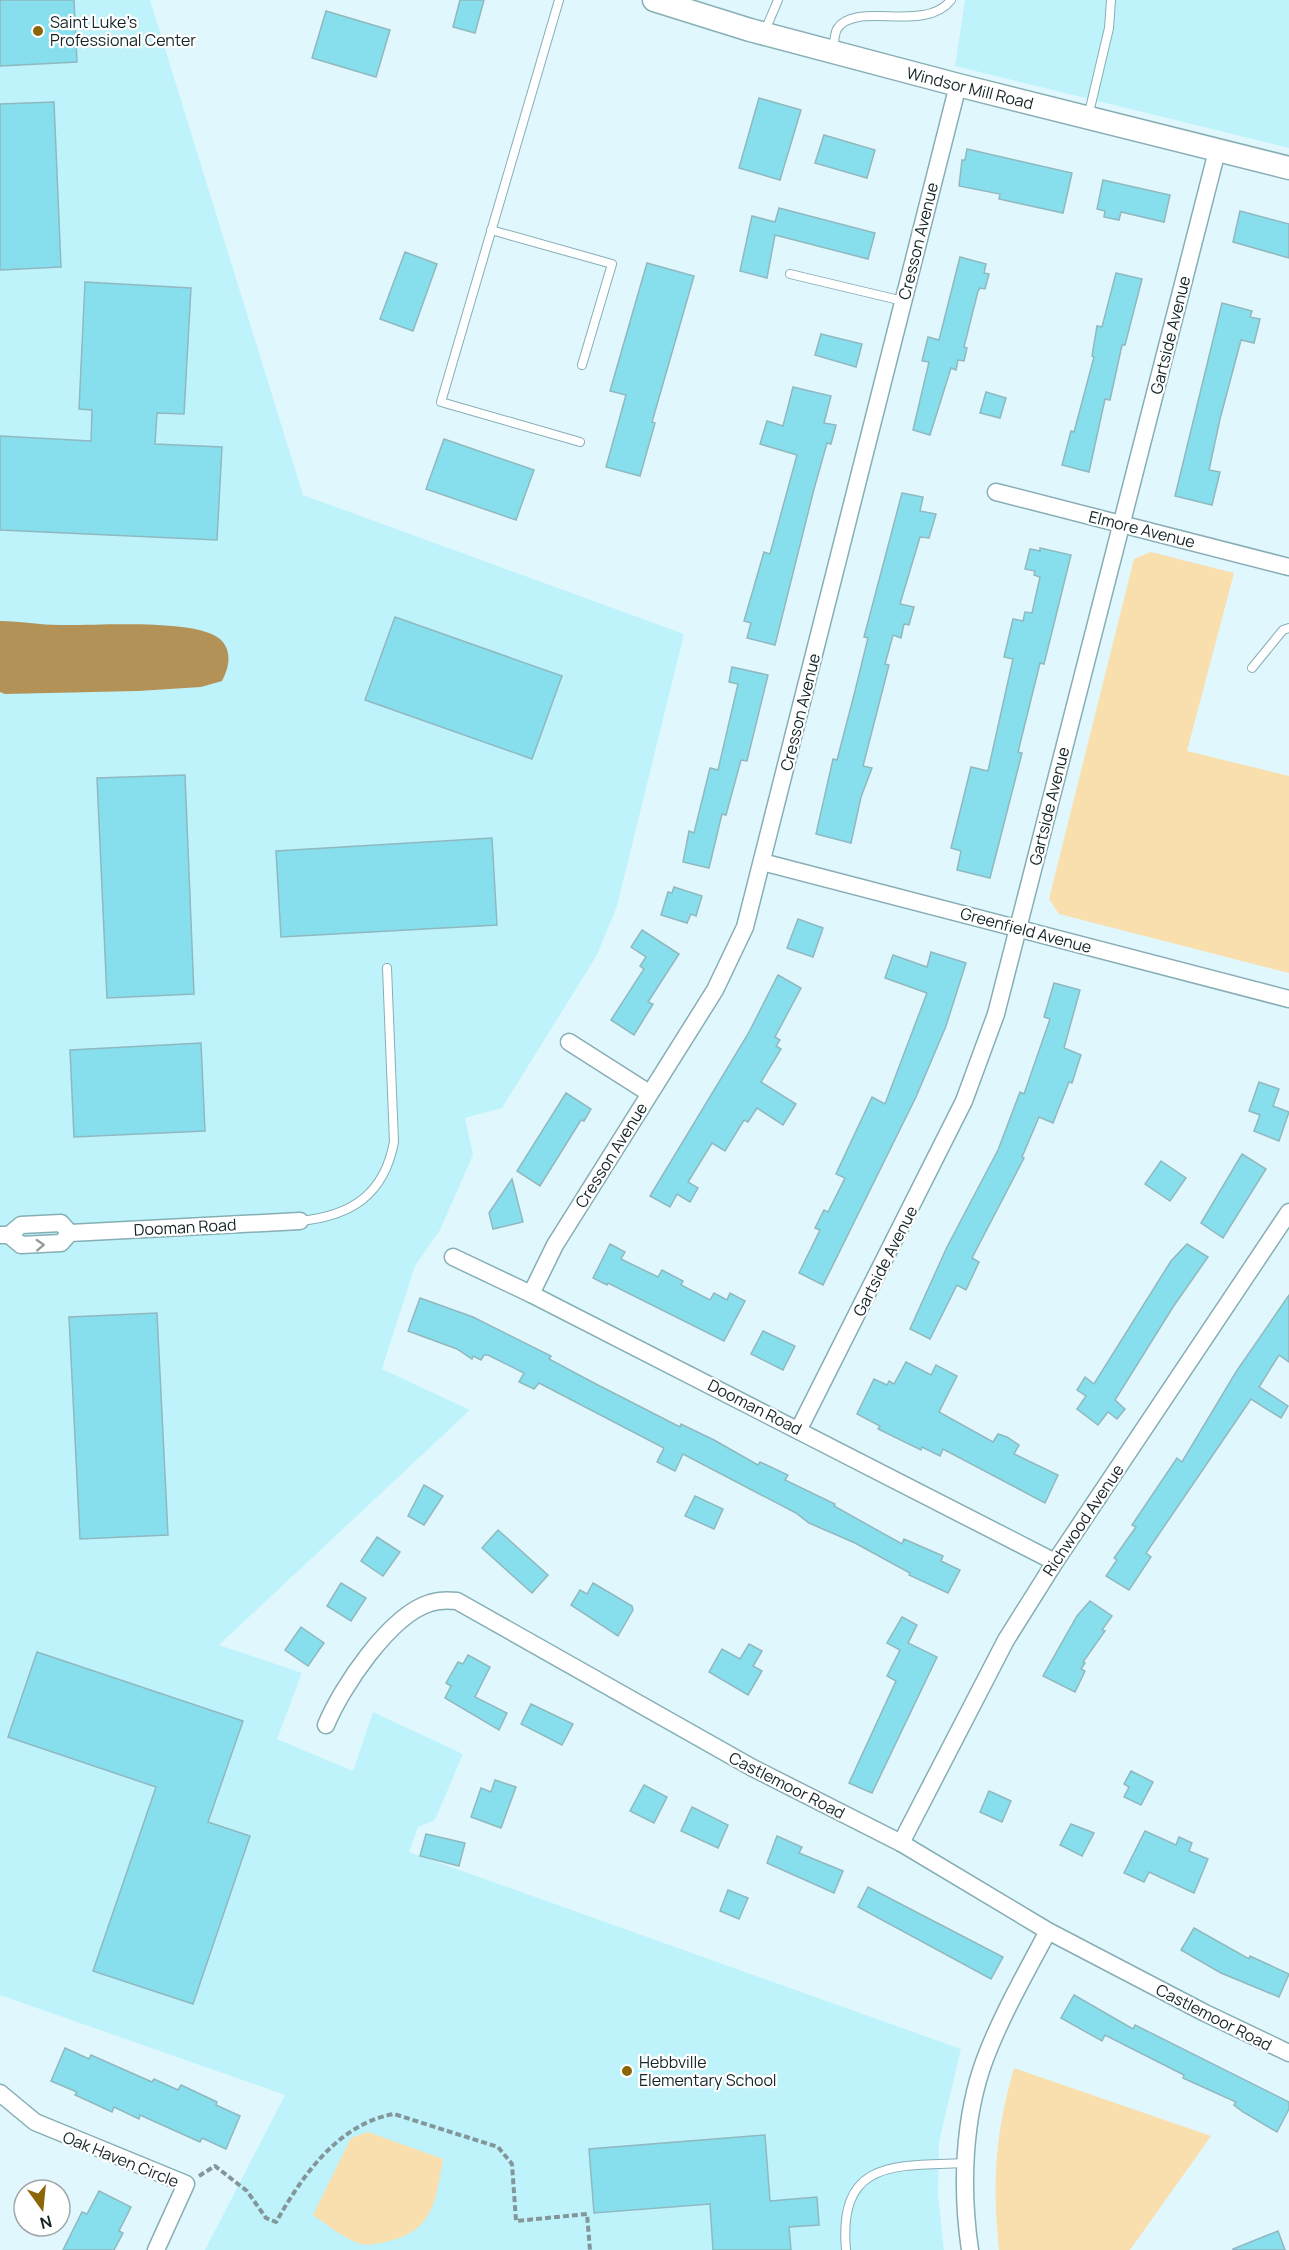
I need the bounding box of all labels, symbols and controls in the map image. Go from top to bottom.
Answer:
place label: Saint Luke’s Professional Center [50,11,196,51]
marker: Saint Luke’s Professional Center [31,24,45,38]
street label: Windsor Mill Road [904,62,1036,114]
street label: Cresson Avenue [893,180,943,302]
street label: Gartside Avenue [1145,273,1195,397]
street label: Elmore Avenue [1087,505,1197,553]
street label: Cresson Avenue [775,651,825,773]
street label: Gartside Avenue [1024,744,1074,868]
street label: Greenfield Avenue [958,902,1094,958]
street label: Cresson Avenue [570,1098,652,1212]
street label: Gartside Avenue [848,1202,922,1320]
street label: Dooman Road [133,1213,237,1241]
one-way arrow [36,1238,45,1251]
street label: Dooman Road [704,1374,806,1440]
street label: Richwood Avenue [1037,1460,1129,1580]
street label: Castlemoor Road [725,1746,849,1824]
street label: Castlemoor Road [1152,1978,1276,2056]
place label: Hebbville Elementary School [639,2051,777,2091]
marker: Hebbville Elementary School [620,2064,634,2078]
street label: Oak Haven Circle [60,2126,182,2192]
north arrow [12,2178,72,2238]
text: N [37,2210,54,2235]

